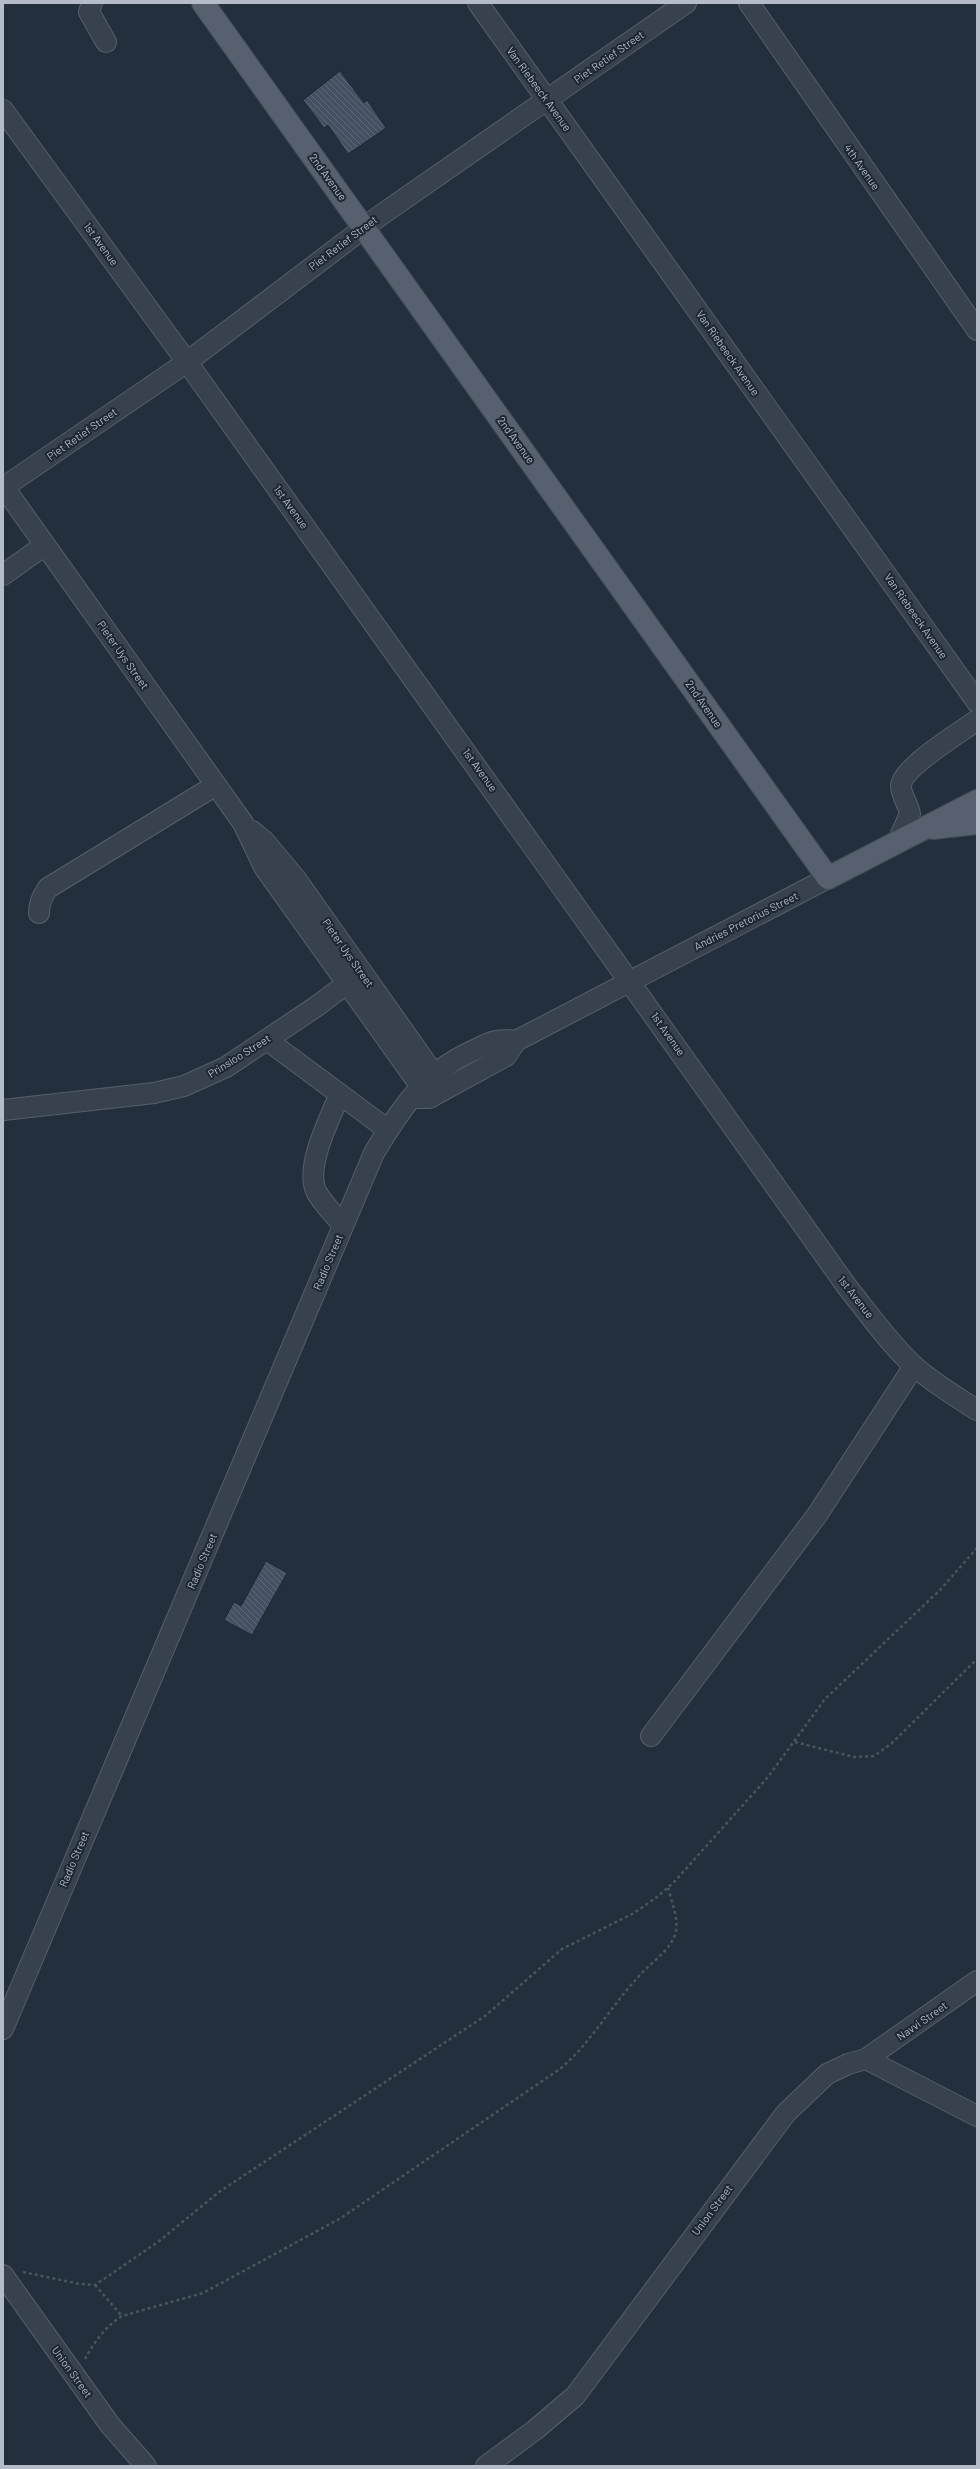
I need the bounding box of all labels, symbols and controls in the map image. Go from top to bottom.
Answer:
street label: Piet Retief Street [571,28,646,86]
street label: Van Riebeeck Avenue [504,44,574,134]
street label: 4th Avenue [842,141,883,192]
street label: 2nd Avenue [307,151,350,203]
street label: Piet Retief Street [306,213,380,273]
street label: 1st Avenue [81,220,122,268]
street label: Van Riebeeck Avenue [694,308,763,398]
street label: Piet Retief Street [44,405,119,463]
street label: 2nd Avenue [495,414,538,466]
street label: 1st Avenue [271,483,312,531]
street label: Van Riebeeck Avenue [882,571,951,661]
street label: Pieter Uys Street [95,618,152,691]
street label: 2nd Avenue [683,677,726,730]
street label: 1st Avenue [460,746,501,794]
street label: Andries Pretorius Street [692,889,800,952]
street label: Pieter Uys Street [320,916,377,989]
street label: 1st Avenue [649,1009,688,1058]
street label: Prinsloo Street [205,1031,272,1080]
street label: Radio Street [310,1232,345,1292]
street label: 1st Avenue [836,1273,877,1321]
street label: Radio Street [184,1531,219,1591]
street label: Radio Street [56,1829,91,1889]
street label: Navvi Street [894,1998,949,2043]
street label: Union Street [688,2182,735,2238]
street label: Union Street [50,2344,95,2400]

